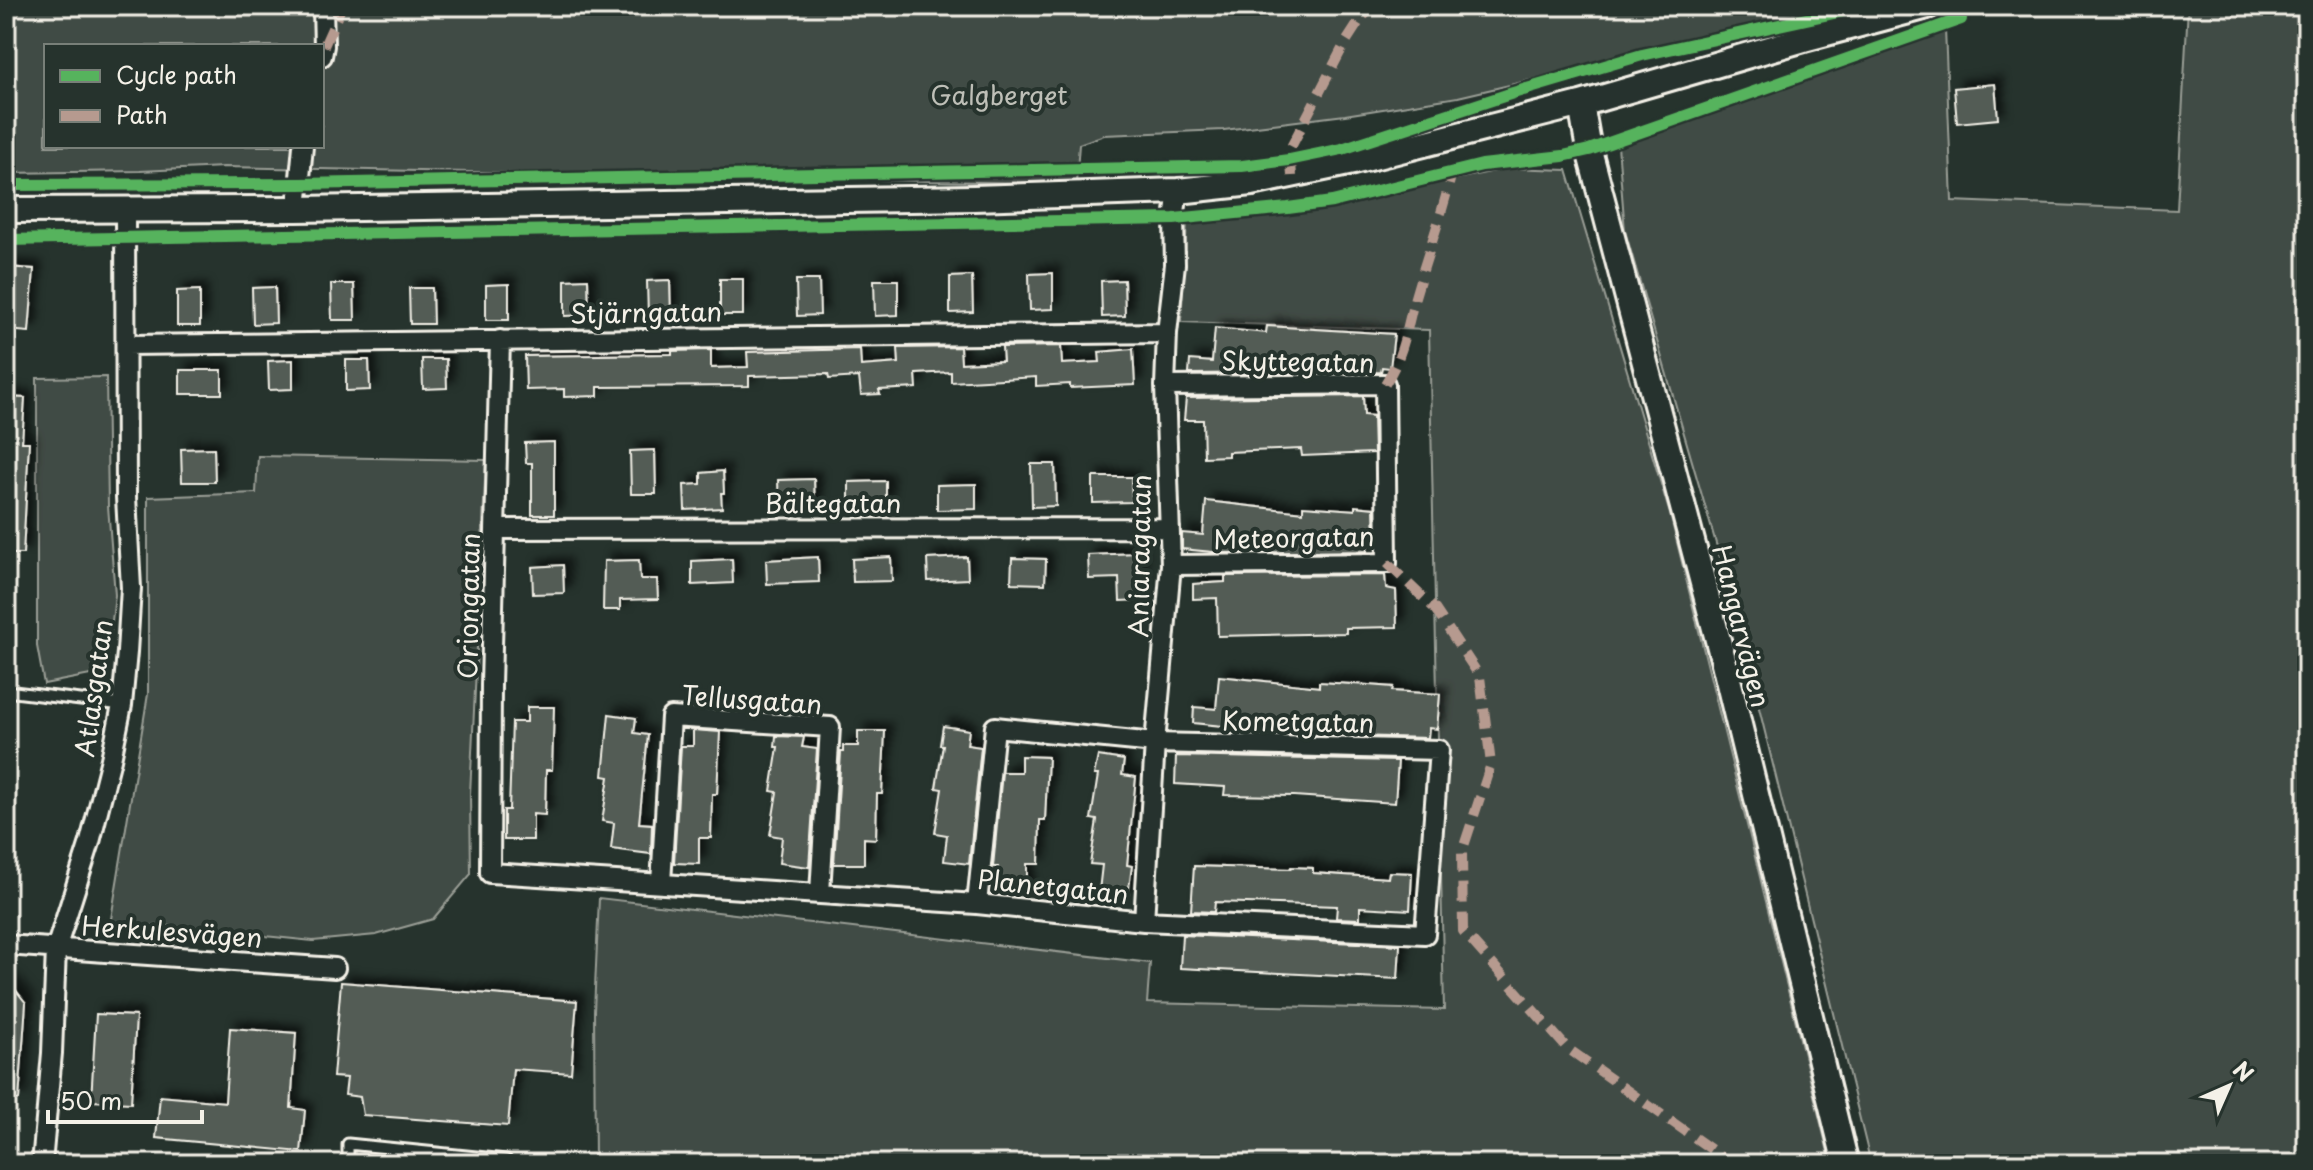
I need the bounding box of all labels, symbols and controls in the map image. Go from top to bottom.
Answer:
legend [44,44,324,148]
text: Cycle path [116,56,237,92]
park label: Galgberget [930,75,1068,114]
text: Path [116,96,168,132]
street label: Stjärngatan [570,291,722,333]
street label: Skyttegatan [1221,340,1375,382]
street label: Aniaragatan [1118,474,1160,638]
street label: Bältegatan [765,483,901,522]
street label: Meteorgatan [1213,516,1375,558]
street label: Oriongatan [447,533,489,679]
street label: Hangarvägen [1703,541,1781,711]
street label: Atlasgatan [64,617,122,759]
street label: Tellusgatan [681,675,823,723]
street label: Kometgatan [1221,700,1375,742]
street label: Planetgatan [976,859,1130,913]
street label: Herkulesvägen [80,905,264,957]
north arrow [2189,1046,2269,1126]
text: N [2226,1053,2262,1089]
scale bar [48,1074,202,1124]
text: 50 m [60,1082,122,1118]

